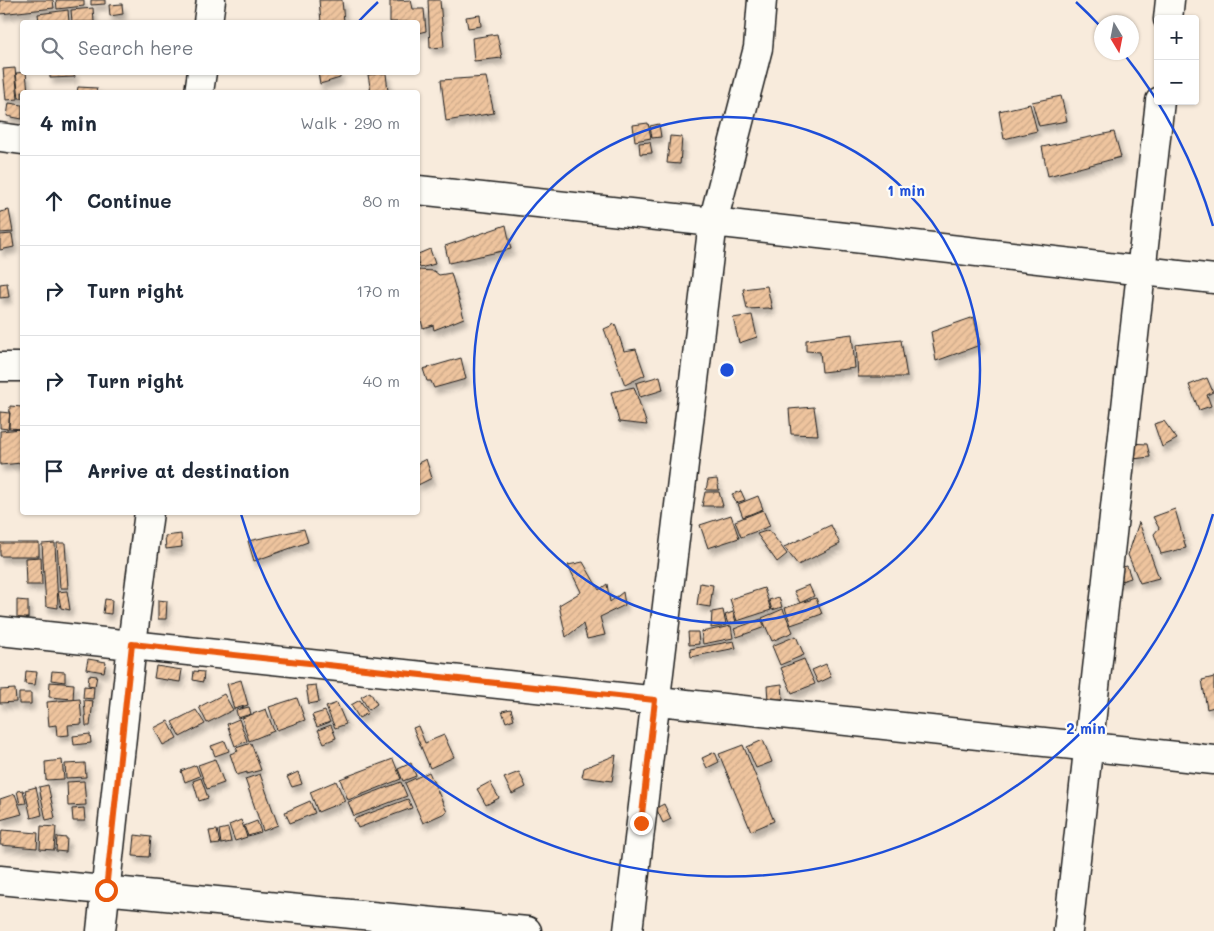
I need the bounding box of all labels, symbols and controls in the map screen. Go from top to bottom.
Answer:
north arrow [1094,15,1139,60]
map controls [1154,15,1199,105]
button: + [1154,15,1199,60]
search box [20,20,420,75]
icon: search [38,34,66,62]
text: Search here [78,35,194,60]
button: − [1154,60,1199,105]
text: 4 min [40,109,97,136]
text: Walk · 290 m [300,112,400,133]
text: 1 min [887,180,925,200]
icon: ahead [40,187,68,215]
text: Continue [87,188,172,213]
text: 80 m [363,190,400,211]
icon: right [40,277,68,305]
text: Turn right [87,278,184,303]
text: 170 m [356,280,400,301]
centre of rings [718,361,736,379]
icon: right [40,367,68,395]
text: Turn right [87,368,184,393]
text: 40 m [363,370,400,391]
icon: arrive [40,457,68,485]
text: Arrive at destination [87,458,290,483]
text: 2 min [1066,718,1106,738]
route end [630,812,653,835]
route start [95,879,118,902]

